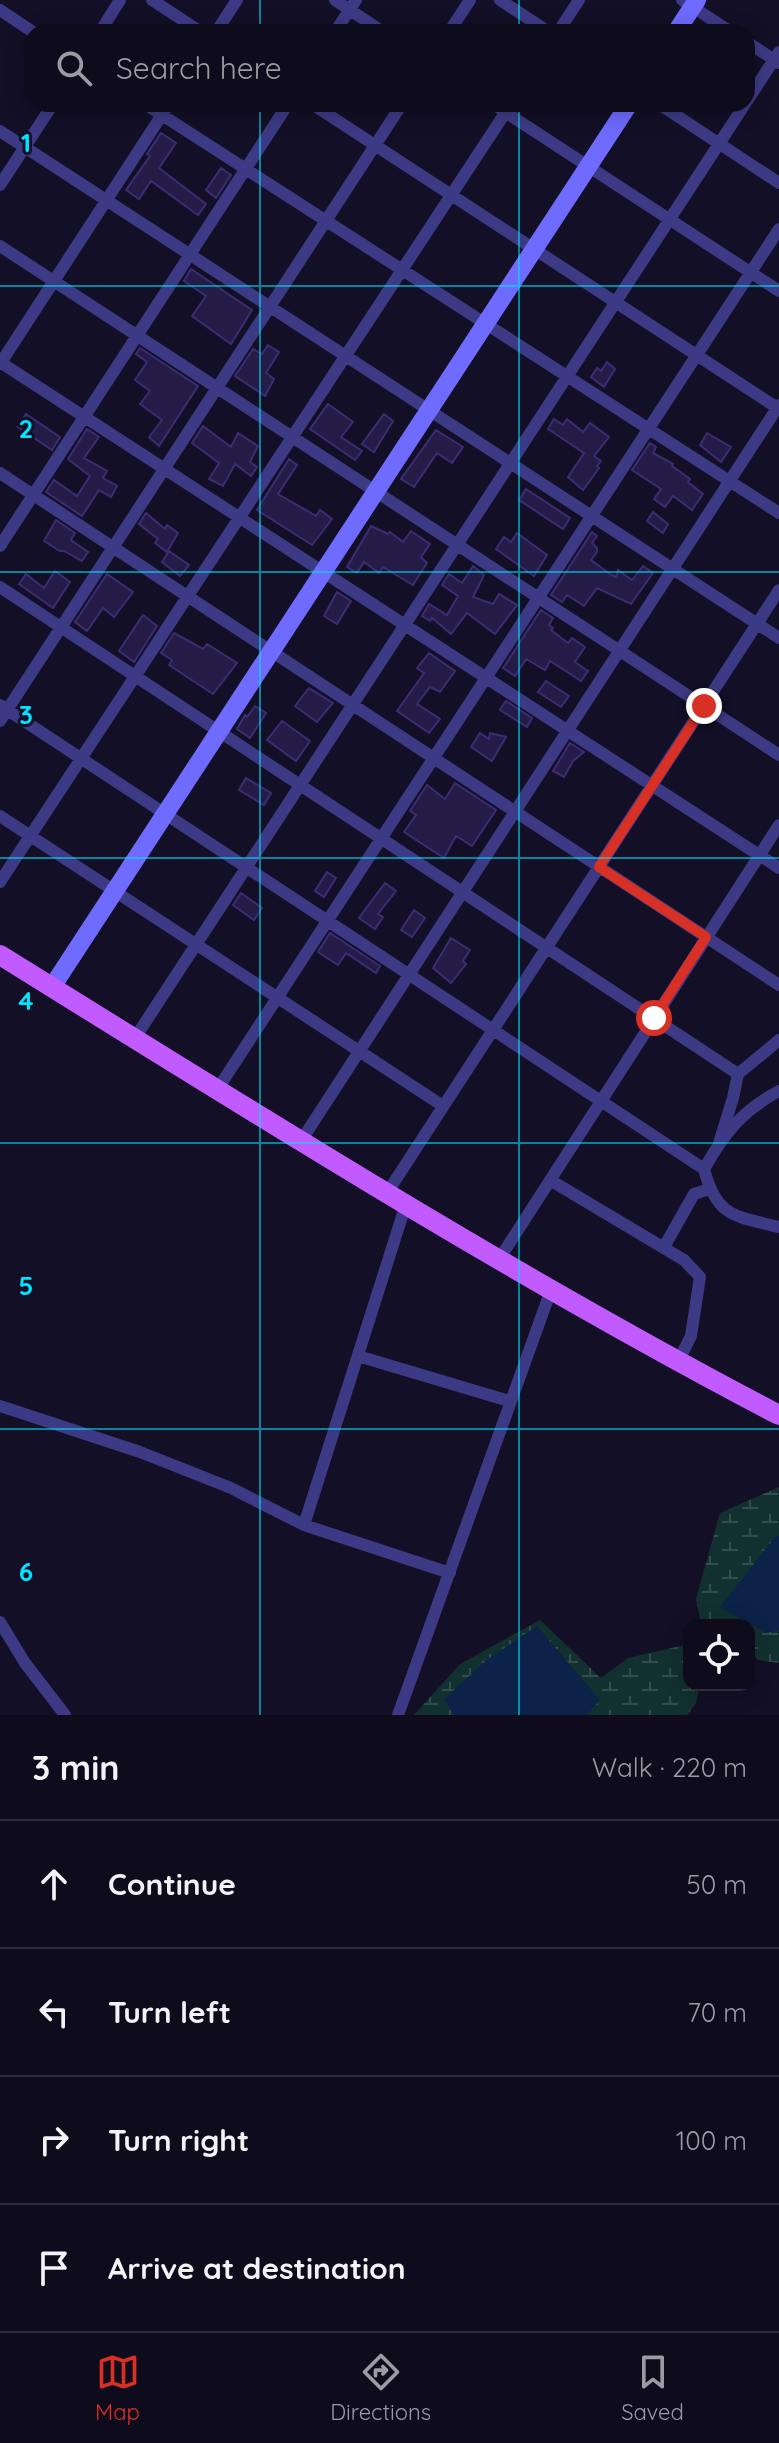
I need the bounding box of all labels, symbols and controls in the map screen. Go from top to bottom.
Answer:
search box [24,24,755,112]
icon: search [52,46,96,90]
text: Search here [116,49,282,87]
text: 1 [21,126,31,159]
text: 2 [19,412,33,445]
route end [686,688,722,724]
text: 3 [19,698,33,731]
text: 4 [18,984,34,1017]
route start [636,1000,672,1036]
text: 5 [19,1269,33,1302]
text: 6 [19,1555,33,1588]
map controls [683,1619,755,1691]
button: locate [683,1619,755,1691]
text: 3 min [32,1746,119,1789]
text: Walk · 220 m [592,1751,747,1784]
icon: ahead [32,1862,76,1906]
text: Continue [108,1865,236,1903]
text: 50 m [687,1868,747,1901]
icon: left [32,1990,76,2034]
text: Turn left [108,1993,231,2031]
text: 70 m [687,1996,747,2029]
icon: right [32,2118,76,2162]
text: Turn right [108,2121,249,2159]
text: 100 m [676,2124,747,2157]
icon: arrive [32,2246,76,2290]
text: Arrive at destination [108,2249,406,2287]
tab: Map [95,2350,140,2426]
tab: Directions [330,2350,431,2426]
tab: Saved [621,2350,684,2426]

